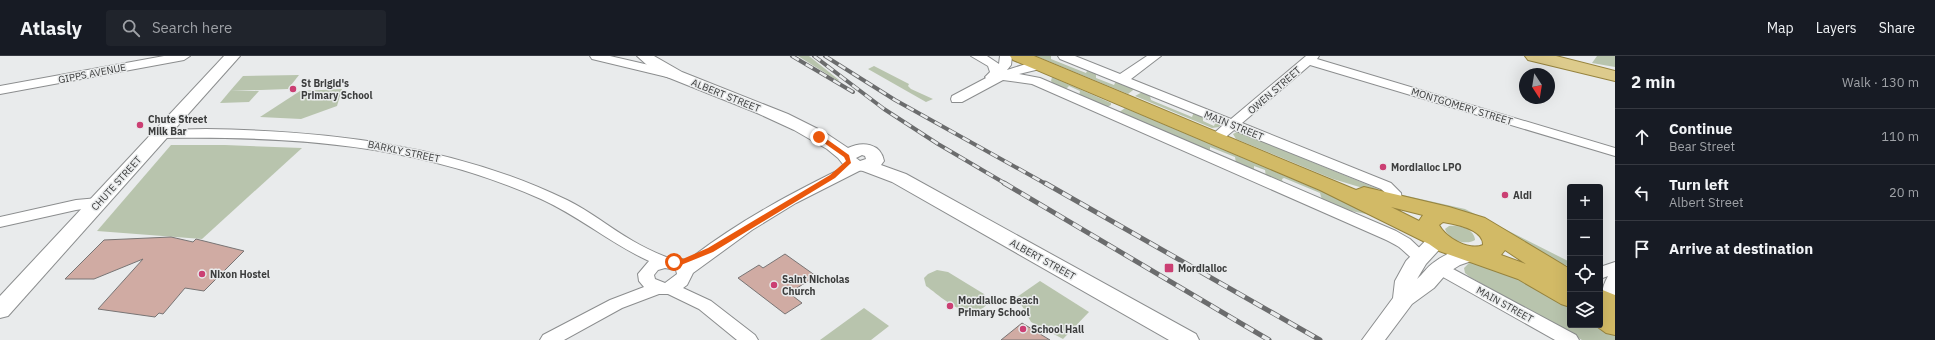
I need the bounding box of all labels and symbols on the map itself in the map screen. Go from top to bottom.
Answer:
street label: GIPPS AVENUE [57,61,127,86]
street label: OWEN STREET [1245,63,1304,117]
north arrow [1519,68,1555,104]
street label: ALBERT STREET [689,76,762,115]
place label: St Brigid's Primary School [301,77,372,102]
marker: St Brigid's Primary School [288,84,298,94]
street label: MONTGOMERY STREET [1410,85,1514,128]
street label: MAIN STREET [1202,108,1266,143]
place label: Chute Street Milk Bar [148,113,207,138]
marker: Chute Street Milk Bar [135,120,145,130]
route end [810,128,828,146]
street label: BARKLY STREET [367,138,441,166]
street label: CHUTE STREET [88,153,145,213]
place label: Mordialloc LPO [1391,161,1462,174]
marker: Mordialloc LPO [1378,162,1388,172]
place label: Aldi [1513,189,1532,202]
marker: Aldi [1500,190,1510,200]
street label: ALBERT STREET [1008,236,1078,283]
route start [665,253,683,271]
marker: Mordialloc [1163,262,1175,274]
place label: Mordialloc [1178,262,1227,275]
place label: Nixon Hostel [210,268,270,281]
marker: Nixon Hostel [197,269,207,279]
place label: Saint Nicholas Church [782,273,850,298]
marker: Saint Nicholas Church [769,280,779,290]
street label: MAIN STREET [1474,283,1536,326]
place label: Mordialloc Beach Primary School [958,294,1039,319]
marker: Mordialloc Beach Primary School [945,301,955,311]
place label: School Hall [1031,323,1084,336]
marker: School Hall [1018,324,1028,334]

